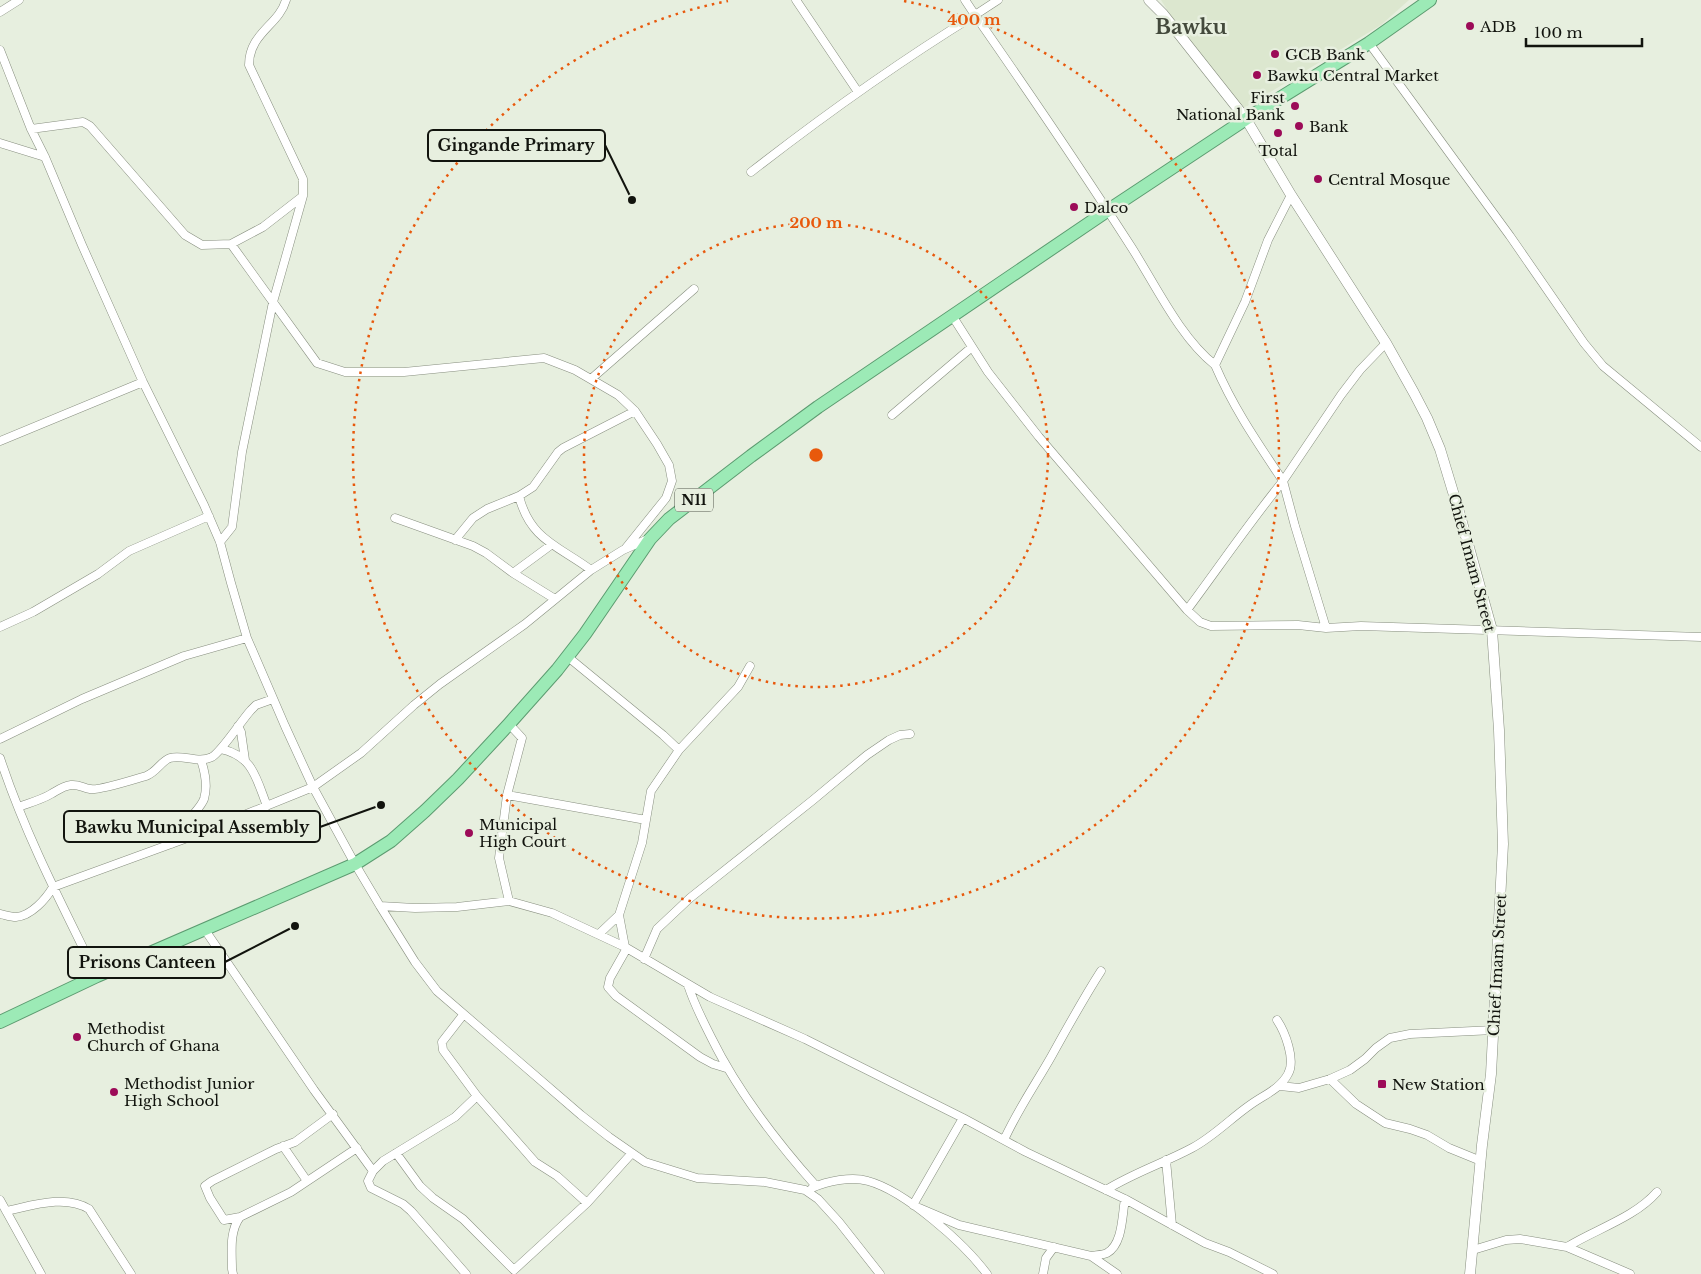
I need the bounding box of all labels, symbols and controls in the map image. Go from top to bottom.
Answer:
text: 400 m [947,10,1001,29]
district label: Bawku [1155,15,1227,39]
scale bar [1526,15,1642,47]
place label: ADB [1479,17,1516,36]
marker: ADB [1464,20,1476,32]
text: 100 m [1534,23,1583,42]
place label: GCB Bank [1285,45,1366,64]
marker: GCB Bank [1269,48,1281,60]
place label: Bawku Central Market [1267,66,1439,85]
marker: Bawku Central Market [1251,69,1263,81]
place label: First National Bank [1176,88,1286,124]
marker: First National Bank [1289,100,1301,112]
place label: Bank [1309,117,1349,136]
marker: Bank [1293,120,1305,132]
marker: Total [1272,127,1284,139]
callout: Gingande Primary [428,130,605,161]
text: Gingande Primary [437,135,595,155]
place label: Total [1258,141,1298,160]
place label: Central Mosque [1328,170,1450,189]
marker: Central Mosque [1312,173,1324,185]
place label: Dalco [1084,198,1128,217]
marker: Dalco [1068,201,1080,213]
text: 200 m [790,213,843,232]
centre of rings [807,446,825,464]
road number: N11 [675,488,713,512]
street label: Chief Imam Street [1444,492,1500,635]
callout: Bawku Municipal Assembly [64,811,320,842]
place label: Municipal High Court [479,815,567,851]
text: Bawku Municipal Assembly [75,817,310,837]
marker: Municipal High Court [463,827,475,839]
street label: Chief Imam Street [1484,893,1510,1037]
callout: Prisons Canteen [68,947,225,978]
text: Prisons Canteen [78,952,216,972]
place label: Methodist Church of Ghana [87,1019,220,1055]
marker: Methodist Church of Ghana [71,1031,83,1043]
place label: Methodist Junior High School [124,1074,255,1110]
place label: New Station [1392,1075,1485,1094]
marker: New Station [1376,1078,1388,1090]
marker: Methodist Junior High School [108,1086,120,1098]

